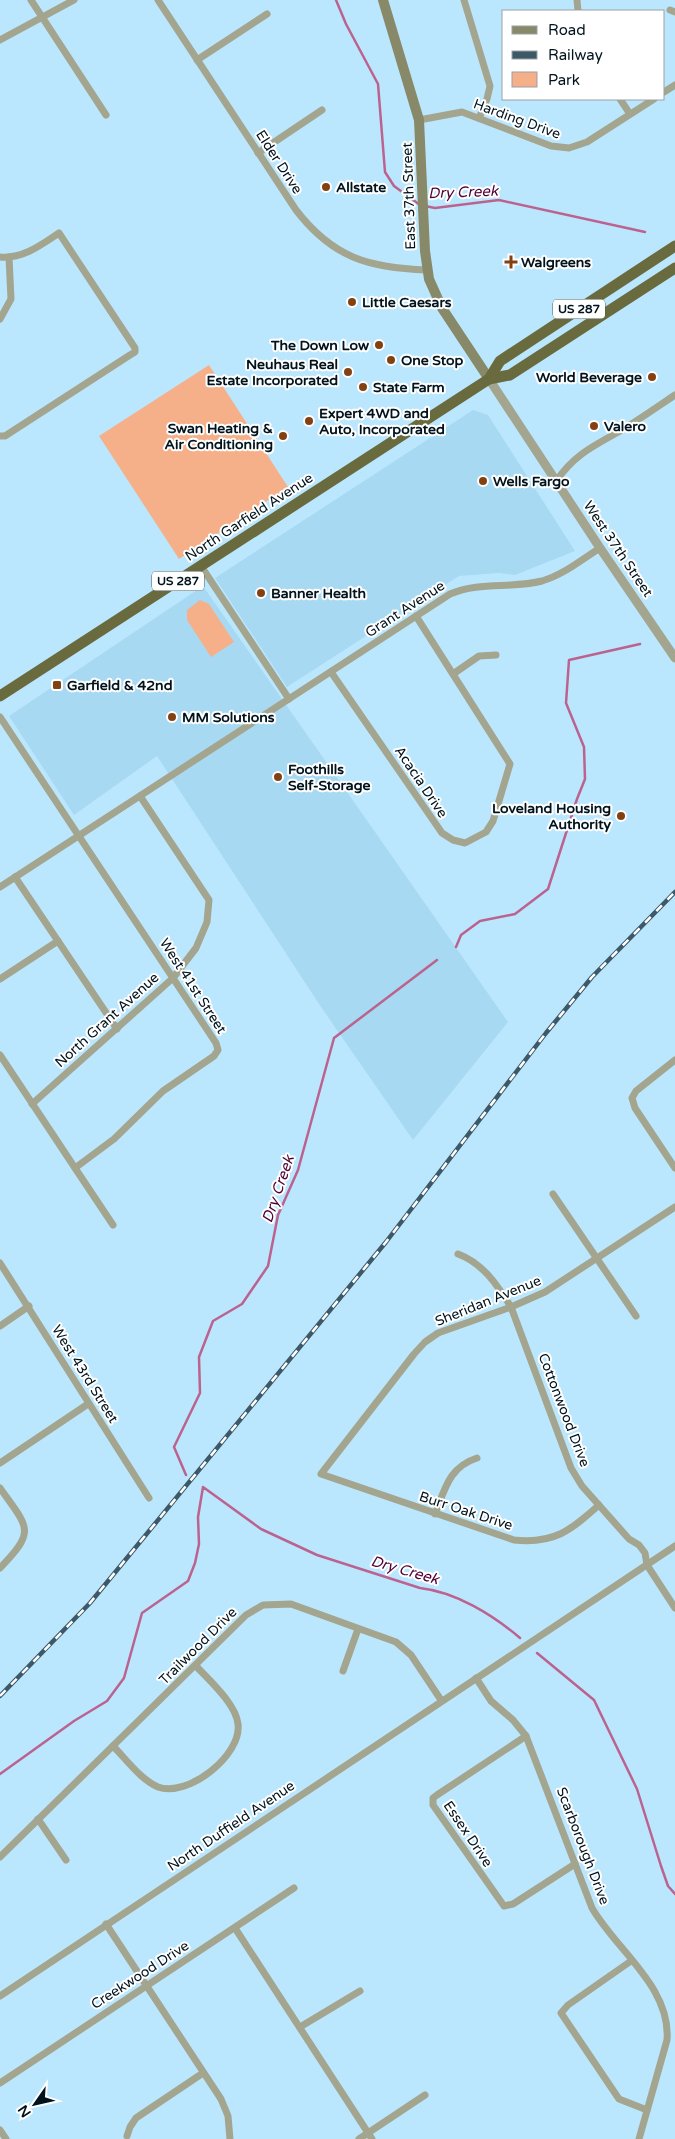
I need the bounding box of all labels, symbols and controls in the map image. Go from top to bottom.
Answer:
legend [502,10,665,100]
text: Road [548,21,586,39]
text: Railway [548,46,603,64]
text: Park [548,71,580,89]
street label: Harding Drive [471,95,563,143]
street label: Elder Drive [252,127,306,197]
street label: East 37th Street [399,141,419,250]
place label: Allstate [336,179,386,196]
marker: Allstate [320,181,332,193]
water label: Dry Creek [428,182,500,202]
place label: Walgreens [521,254,591,271]
marker: Walgreens [505,256,517,268]
place label: Little Caesars [362,294,452,311]
marker: Little Caesars [346,296,358,308]
road number: US 287 [553,300,605,318]
place label: The Down Low [270,337,369,354]
marker: The Down Low [373,339,385,351]
place label: One Stop [401,352,463,369]
marker: One Stop [385,354,397,366]
place label: Neuhaus Real Estate Incorporated [207,356,338,389]
marker: Neuhaus Real Estate Incorporated [342,366,354,378]
place label: World Beverage [536,369,642,386]
marker: World Beverage [646,371,658,383]
place label: State Farm [373,379,445,396]
marker: State Farm [357,381,369,393]
place label: Expert 4WD and Auto, Incorporated [319,405,445,438]
marker: Expert 4WD and Auto, Incorporated [303,415,315,427]
place label: Valero [604,418,646,435]
place label: Swan Heating & Air Conditioning [165,420,273,453]
marker: Valero [588,420,600,432]
marker: Swan Heating & Air Conditioning [277,430,289,442]
street label: North Garfield Avenue [182,469,316,565]
place label: Wells Fargo [493,473,570,490]
marker: Wells Fargo [477,475,489,487]
street label: West 37th Street [580,498,657,601]
road number: US 287 [152,572,204,590]
street label: Grant Avenue [362,577,448,641]
place label: Banner Health [271,585,366,602]
marker: Banner Health [255,587,267,599]
place label: Garfield & 42nd [67,677,173,694]
marker: Garfield & 42nd [51,679,63,691]
place label: MM Solutions [182,709,275,726]
marker: MM Solutions [166,711,178,723]
street label: Acacia Drive [391,743,451,821]
place label: Foothills Self-Storage [288,761,371,794]
marker: Foothills Self-Storage [272,771,284,783]
place label: Loveland Housing Authority [492,800,611,833]
marker: Loveland Housing Authority [615,810,627,822]
street label: West 41st Street [156,935,231,1037]
street label: North Grant Avenue [52,969,162,1071]
water label: Dry Creek [258,1151,298,1225]
street label: Sheridan Avenue [433,1272,544,1330]
street label: West 43rd Street [48,1322,122,1427]
street label: Cottonwood Drive [534,1351,594,1469]
street label: Burr Oak Drive [417,1488,515,1534]
water label: Dry Creek [369,1552,443,1589]
street label: Trailwood Drive [156,1604,240,1688]
street label: North Duffield Avenue [164,1777,298,1875]
street label: Scarborough Drive [553,1785,613,1907]
street label: Essex Drive [440,1798,496,1870]
street label: Creekwood Drive [88,1937,192,2013]
north arrow [10,2079,60,2129]
text: N [14,2102,35,2120]

